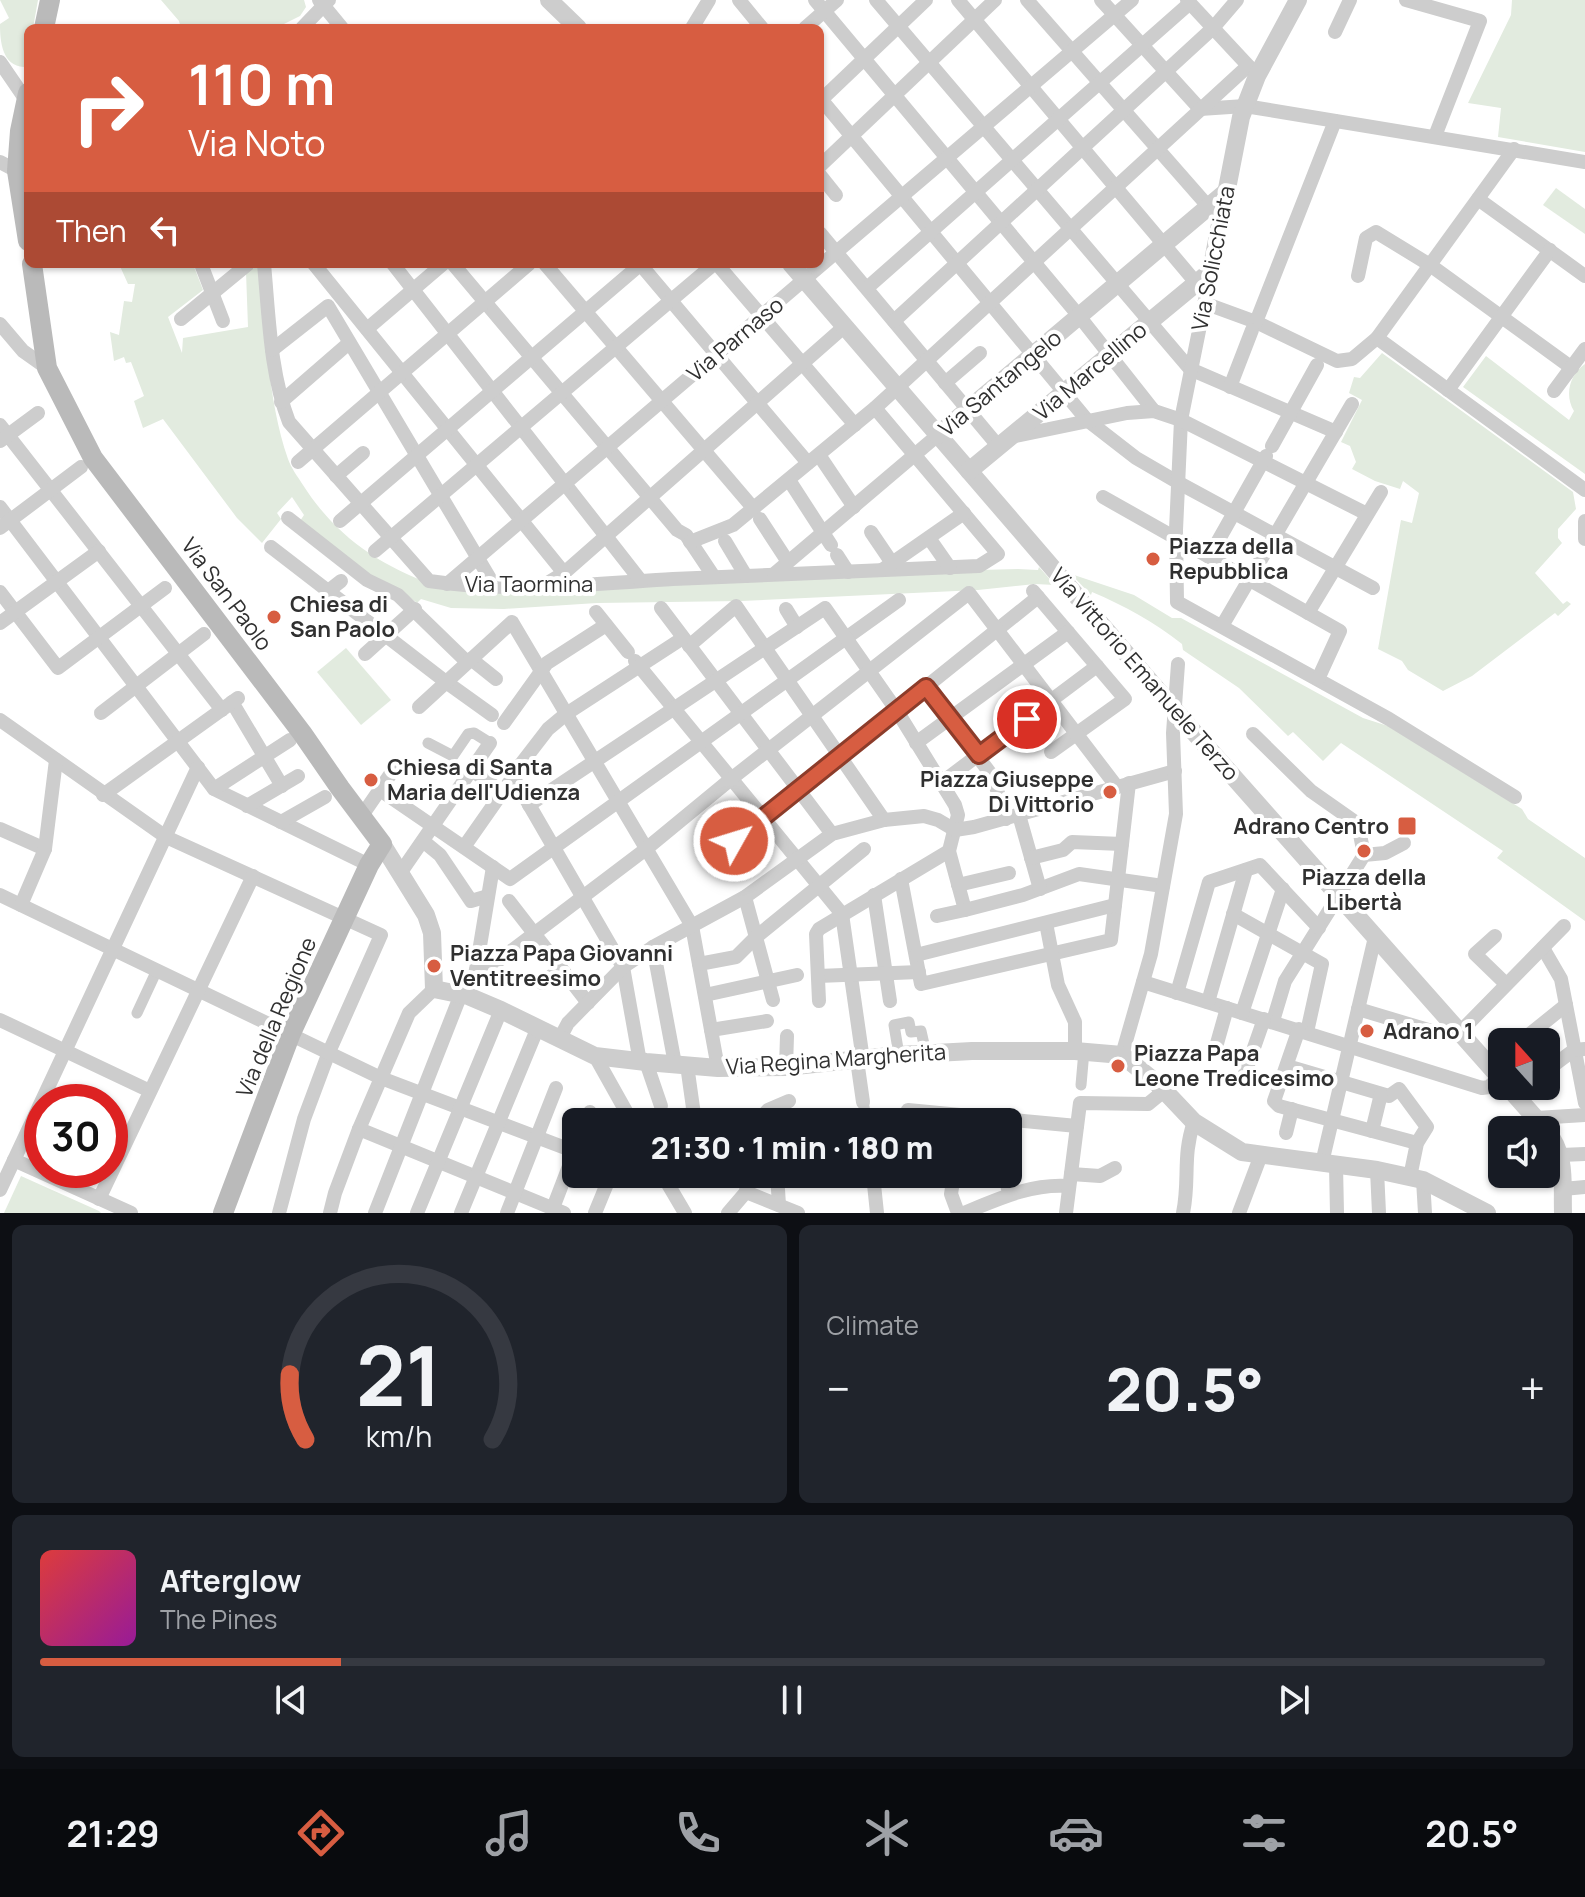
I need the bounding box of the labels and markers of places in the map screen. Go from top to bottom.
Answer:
place label: Piazza della Repubblica [1169,531,1294,586]
marker: Piazza della Repubblica [1144,550,1162,568]
place label: Chiesa di San Paolo [290,589,395,644]
marker: Chiesa di San Paolo [265,608,283,626]
pin [993,685,1061,753]
place label: Chiesa di Santa Maria dell'Udienza [387,752,580,807]
place label: Piazza Giuseppe Di Vittorio [920,764,1094,819]
marker: Chiesa di Santa Maria dell'Udienza [362,771,380,789]
marker: Piazza Giuseppe Di Vittorio [1101,783,1119,801]
place label: Adrano Centro [1233,811,1389,841]
marker: Adrano Centro [1396,815,1418,837]
marker: Piazza della Libertà [1355,842,1373,860]
place label: Piazza della Libertà [1302,862,1426,917]
place label: Piazza Papa Giovanni Ventitreesimo [450,938,673,993]
marker: Piazza Papa Giovanni Ventitreesimo [425,957,443,975]
place label: Adrano 1 [1383,1016,1474,1046]
marker: Adrano 1 [1358,1022,1376,1040]
place label: Piazza Papa Leone Tredicesimo [1134,1038,1334,1093]
marker: Piazza Papa Leone Tredicesimo [1109,1057,1127,1075]

